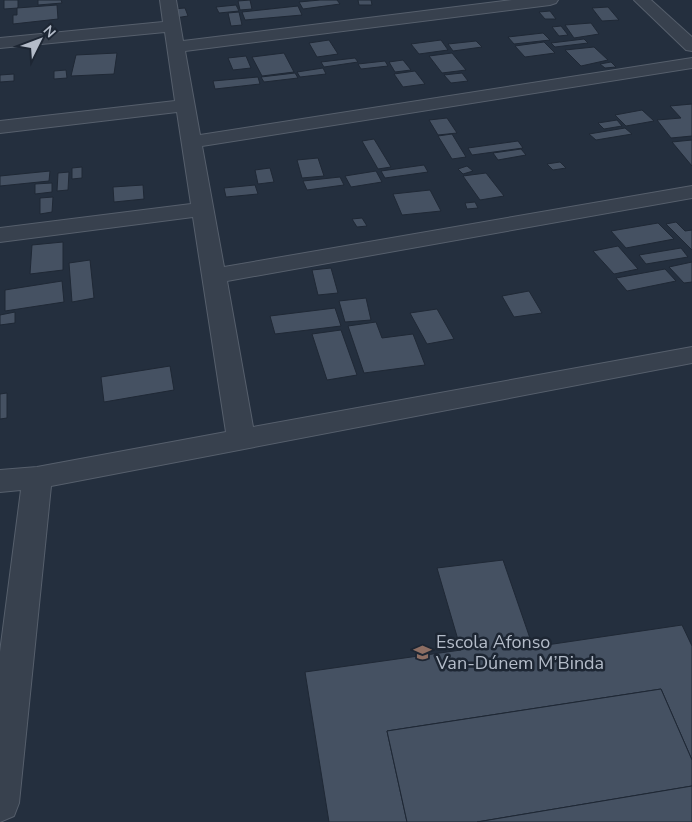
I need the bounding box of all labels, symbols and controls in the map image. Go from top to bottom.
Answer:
north arrow [15,15,65,65]
text: N [39,21,60,42]
place label: Escola Afonso Van-Dúnem M’Binda [435,630,604,675]
school or university icon: Escola Afonso Van-Dúnem M’Binda [412,642,432,662]

